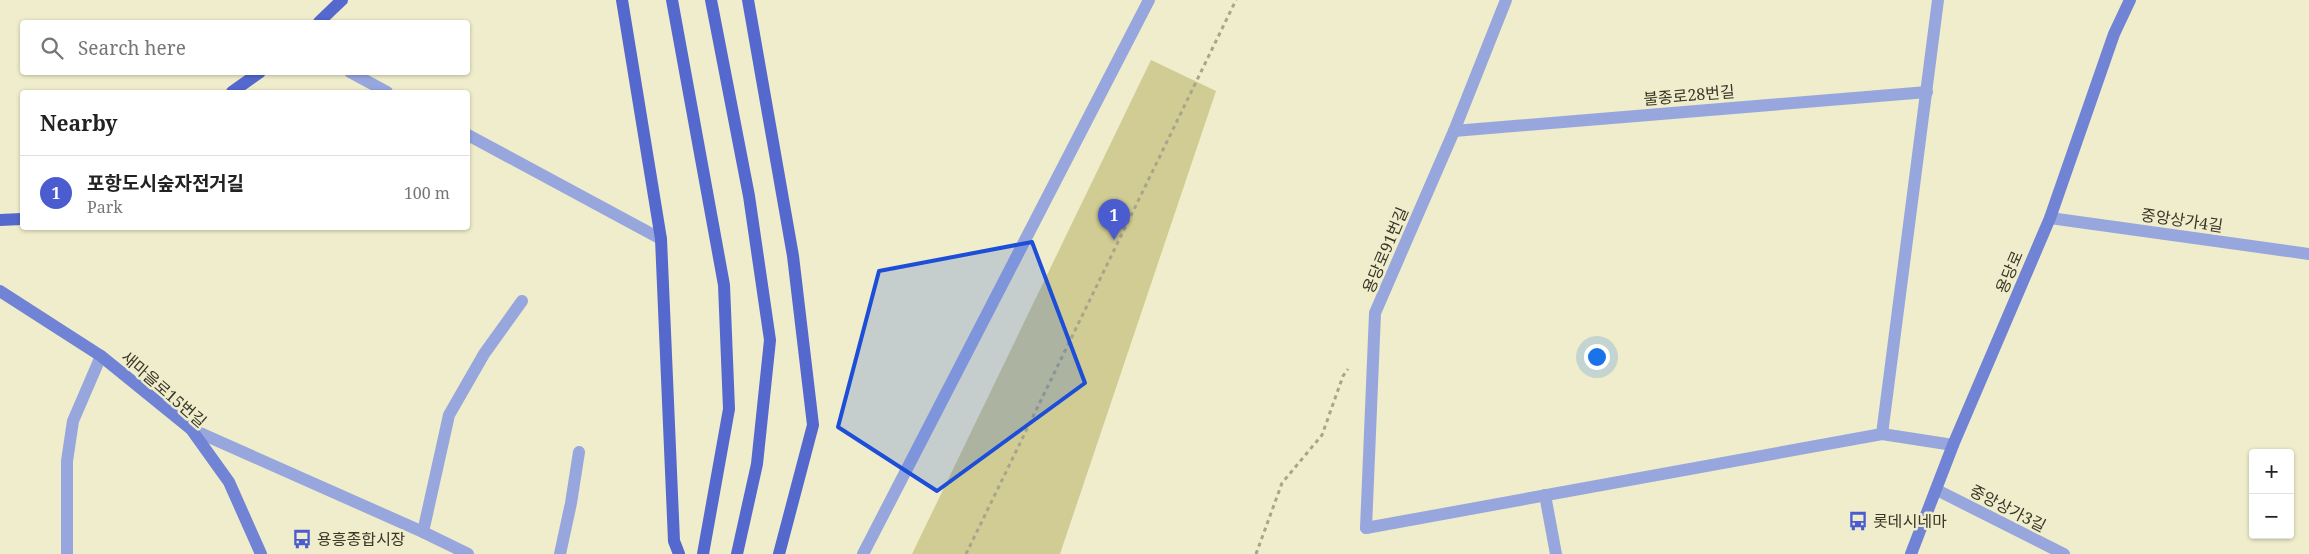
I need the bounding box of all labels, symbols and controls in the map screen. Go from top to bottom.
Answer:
search box [20,20,470,75]
icon: search [38,34,66,62]
text: Search here [78,35,186,61]
street label: 불종로28번길 [1642,80,1736,110]
text: Nearby [40,109,118,137]
text: 포항도시숲자전거길 [87,170,244,196]
text: 1 [51,182,61,204]
text: 100 m [404,182,450,204]
text: Park [87,196,123,218]
pin: 1 [1098,199,1130,240]
street label: 중앙상가4길 [2140,203,2224,237]
street label: 용당로91번길 [1357,204,1413,296]
street label: 용당로 [1990,247,2028,297]
your location [1584,344,1610,370]
street label: 새마을로15번길 [117,346,211,432]
map controls [2249,449,2294,539]
button: + [2249,449,2294,494]
street label: 중앙상가3길 [1966,479,2050,537]
button: − [2249,494,2294,539]
bus stop icon: 롯데시네마 [1847,510,1869,532]
place label: 롯데시네마 [1873,510,1947,532]
bus stop icon: 용흥종합시장 [291,528,313,550]
place label: 용흥종합시장 [317,528,406,550]

